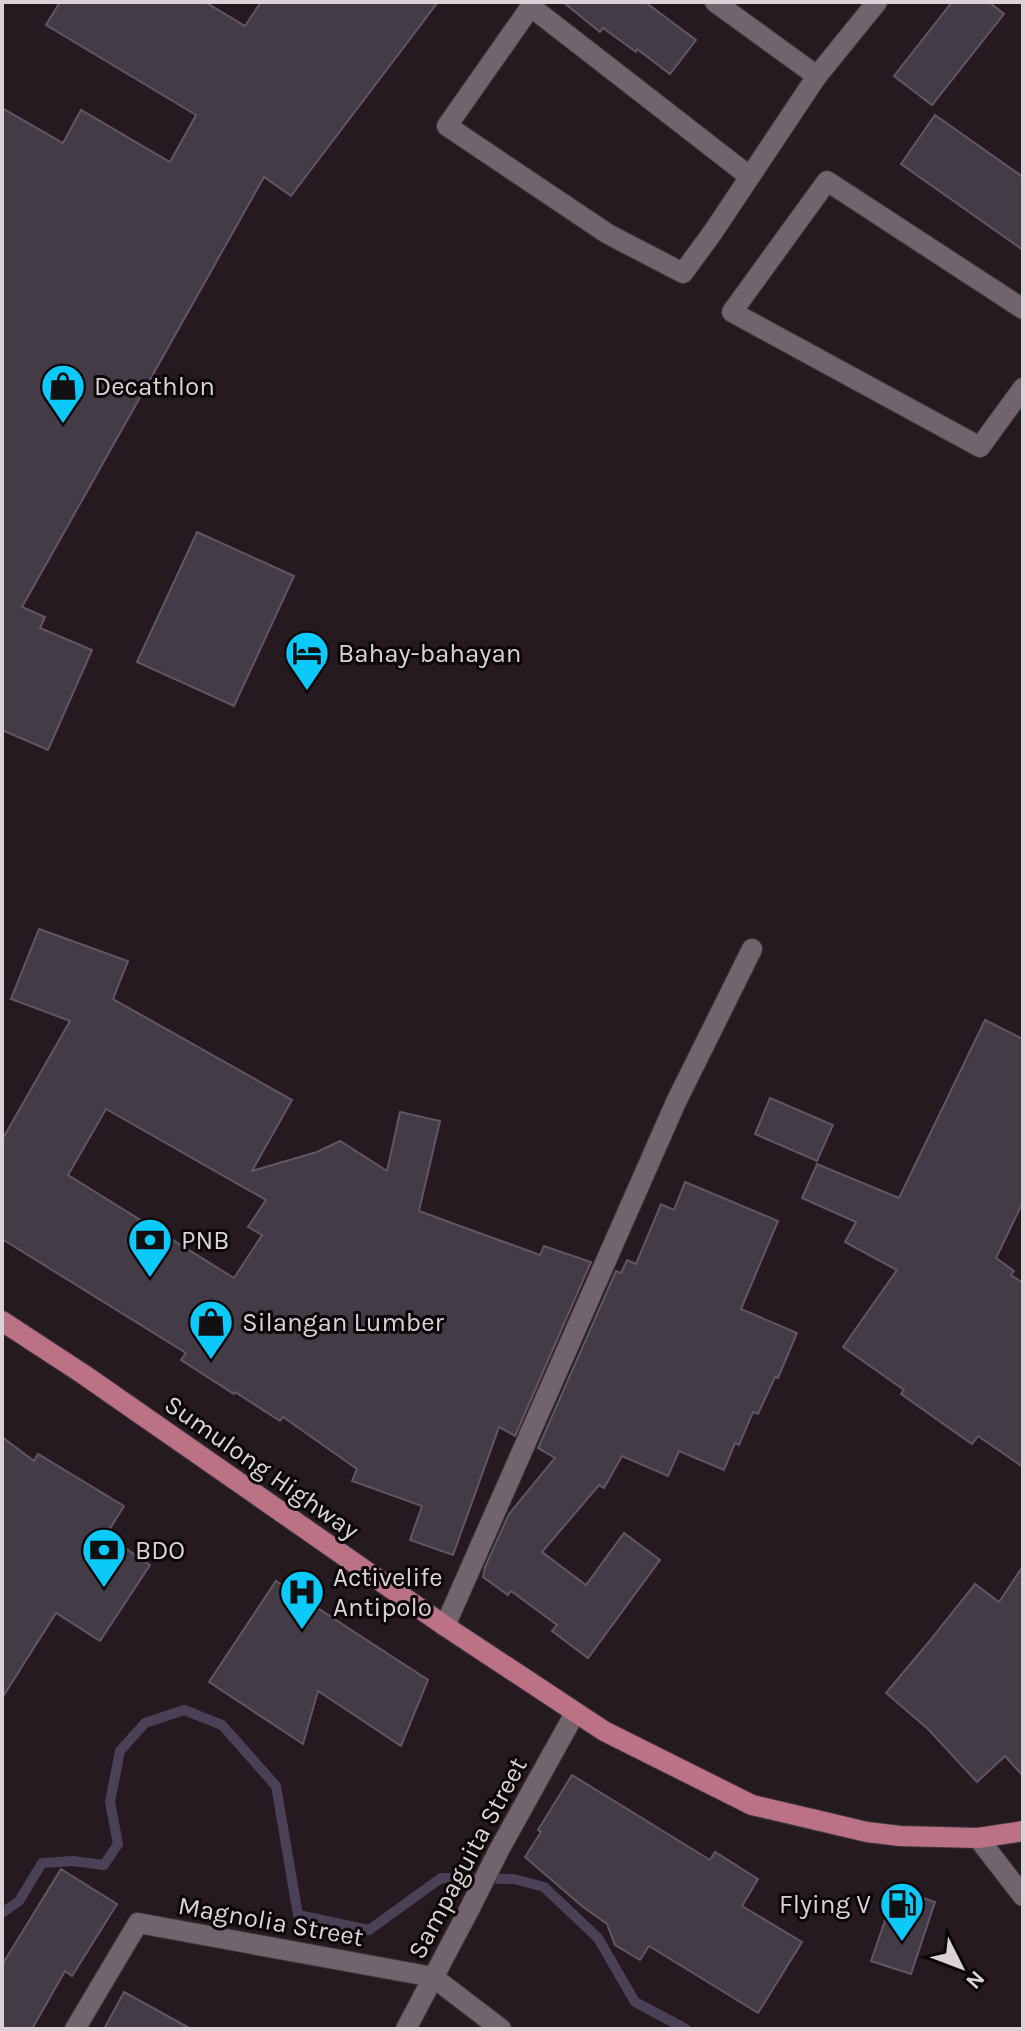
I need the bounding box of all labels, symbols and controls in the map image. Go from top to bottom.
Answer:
shop icon: Decathlon [39,362,87,425]
place label: Decathlon [94,371,215,402]
hotel icon: Bahay-bahayan [283,629,331,692]
place label: Bahay-bahayan [338,638,521,669]
bank icon: PNB [126,1216,174,1279]
place label: PNB [181,1225,229,1256]
shop icon: Silangan Lumber [187,1298,235,1361]
place label: Silangan Lumber [242,1307,445,1338]
street label: Sumulong Highway [158,1389,365,1546]
bank icon: BDO [80,1526,128,1589]
place label: BDO [135,1535,185,1566]
place label: Activelife Antipolo [333,1562,443,1623]
hospital icon: Activelife Antipolo [278,1568,326,1631]
street label: Sampaguita Street [401,1752,534,1964]
fuel station icon: Flying V [878,1880,926,1943]
place label: Flying V [779,1889,871,1920]
street label: Magnolia Street [176,1890,366,1953]
north arrow [921,1927,1001,2007]
text: N [960,1965,990,1994]

